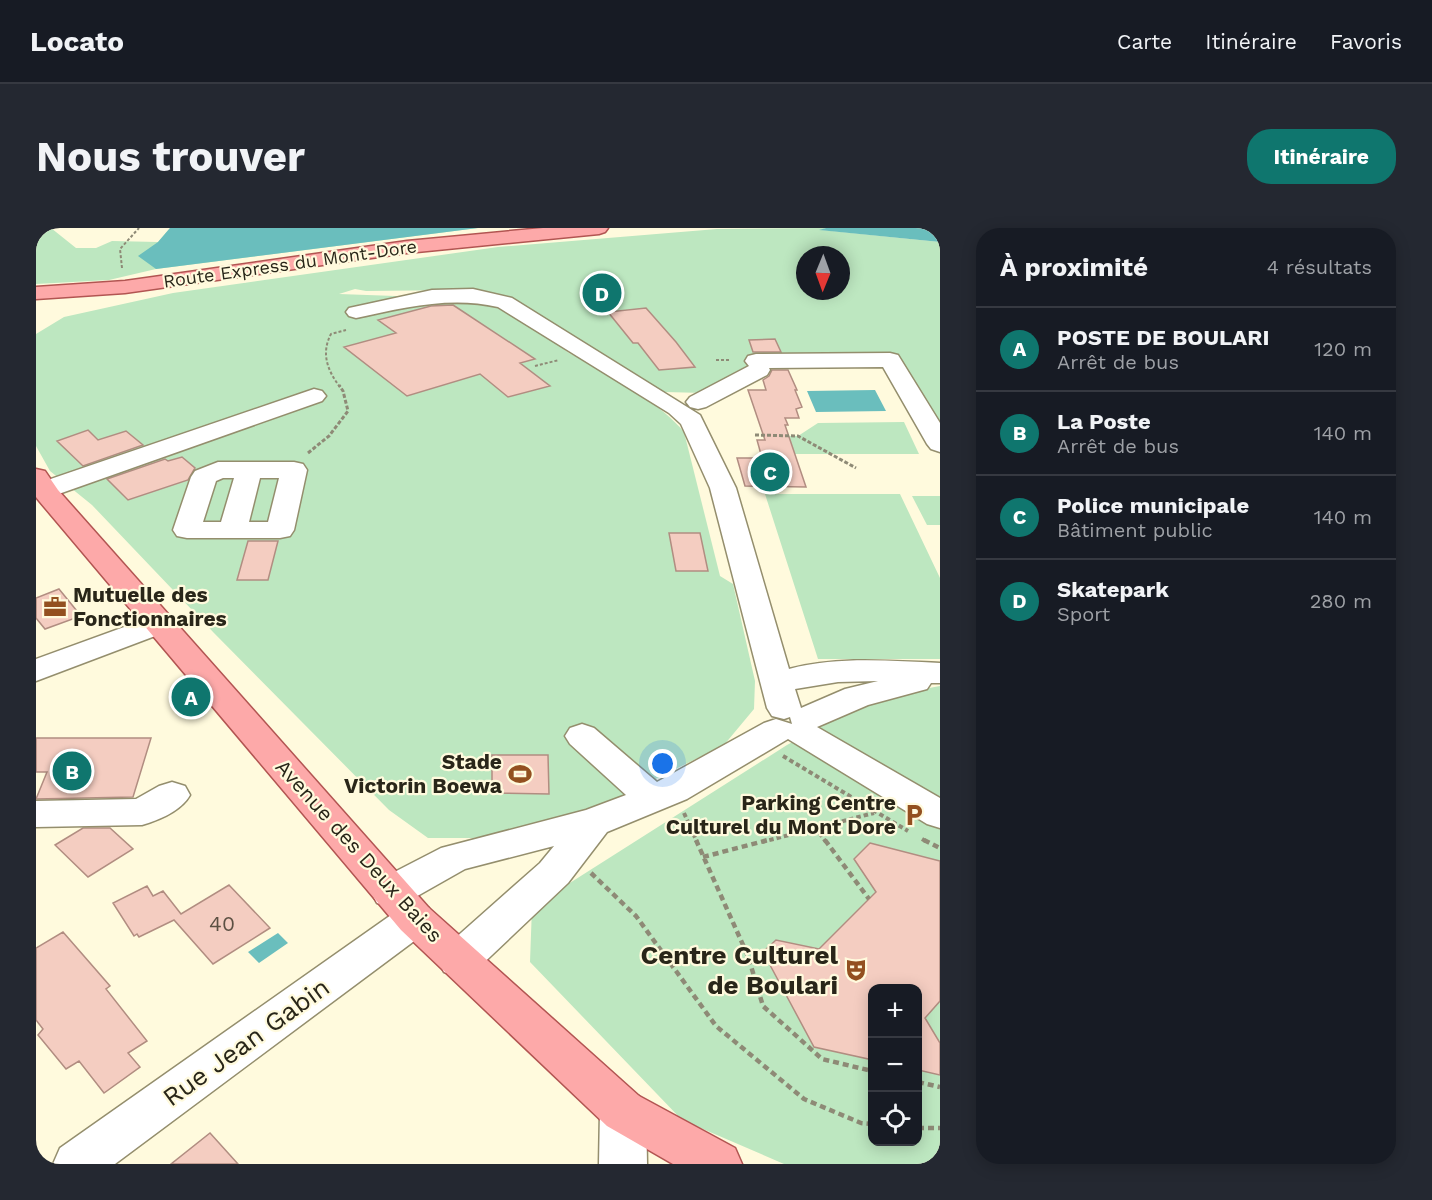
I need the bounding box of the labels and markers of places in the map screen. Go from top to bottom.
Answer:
pin: D [582,270,622,316]
pin: C [750,450,790,494]
place label: Mutuelle des Fonctionnaires [73,582,227,631]
office icon: Mutuelle des Fonctionnaires [42,594,68,620]
pin: A [172,674,210,720]
pin: B [52,748,92,794]
place label: Stade Victorin Boewa [344,749,503,798]
sports icon: Stade Victorin Boewa [507,761,533,787]
place label: Parking Centre Culturel du Mont Dore [666,790,896,839]
parking icon: Parking Centre Culturel du Mont Dore [901,802,927,828]
place label: Centre Culturel de Boulari [640,940,838,1000]
theatre icon: Centre Culturel de Boulari [843,957,869,983]

